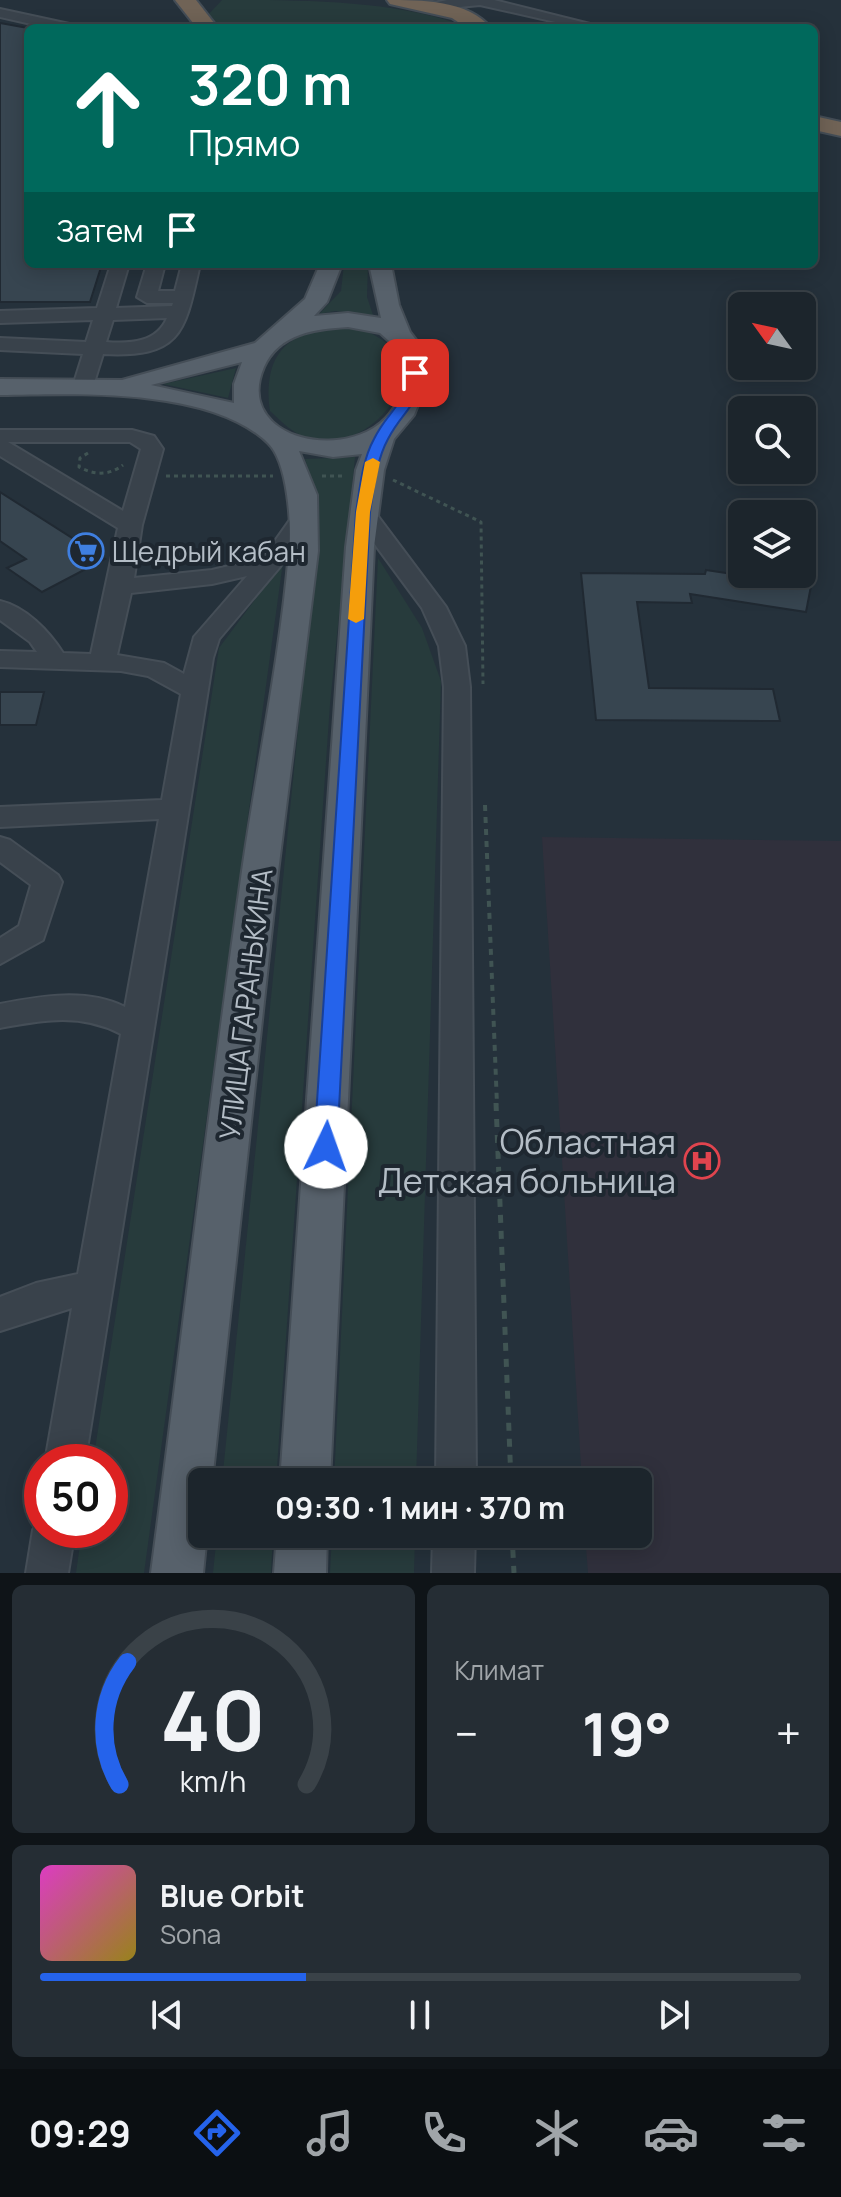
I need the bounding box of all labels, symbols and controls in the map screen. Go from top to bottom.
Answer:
text: 320 m [188,45,352,122]
icon: ahead [56,56,160,160]
text: Прямо [188,118,300,167]
icon: arrive [160,208,204,252]
text: Затем [56,210,144,251]
north arrow [728,292,816,380]
map controls [728,292,816,588]
pin [381,339,449,407]
icon: arrive [393,351,437,395]
button: search [728,396,816,484]
button: layers [728,500,816,588]
supermarket icon: Щедрый кабан [67,532,105,570]
place label: Щедрый кабан [112,532,306,570]
street label: УЛИЦА ГАРАНЬКИНА [210,866,281,1142]
position arrow [284,1105,368,1189]
place label: Областная Детская больница [378,1118,676,1203]
hospital icon: Областная Детская больница [683,1142,721,1180]
speed limit sign: 50 [24,1444,128,1548]
text: 09:30 · 1 мин · 370 m [275,1487,565,1528]
text: Климат [455,1652,544,1688]
text: 40 [161,1662,266,1776]
text: 19° [582,1692,672,1774]
text: − [455,1703,478,1763]
text: + [776,1703,801,1763]
text: km/h [180,1762,246,1801]
text: Blue Orbit [160,1875,305,1916]
text: Sona [160,1916,221,1952]
icon: previous [145,1993,189,2037]
icon: pause [398,1993,442,2037]
icon: next [652,1993,696,2037]
icon: directions [189,2105,245,2161]
icon: music [302,2105,358,2161]
icon: phone [416,2105,472,2161]
icon: climate [529,2105,585,2161]
icon: car [643,2105,699,2161]
icon: filters [756,2105,812,2161]
text: 09:29 [29,2109,131,2158]

